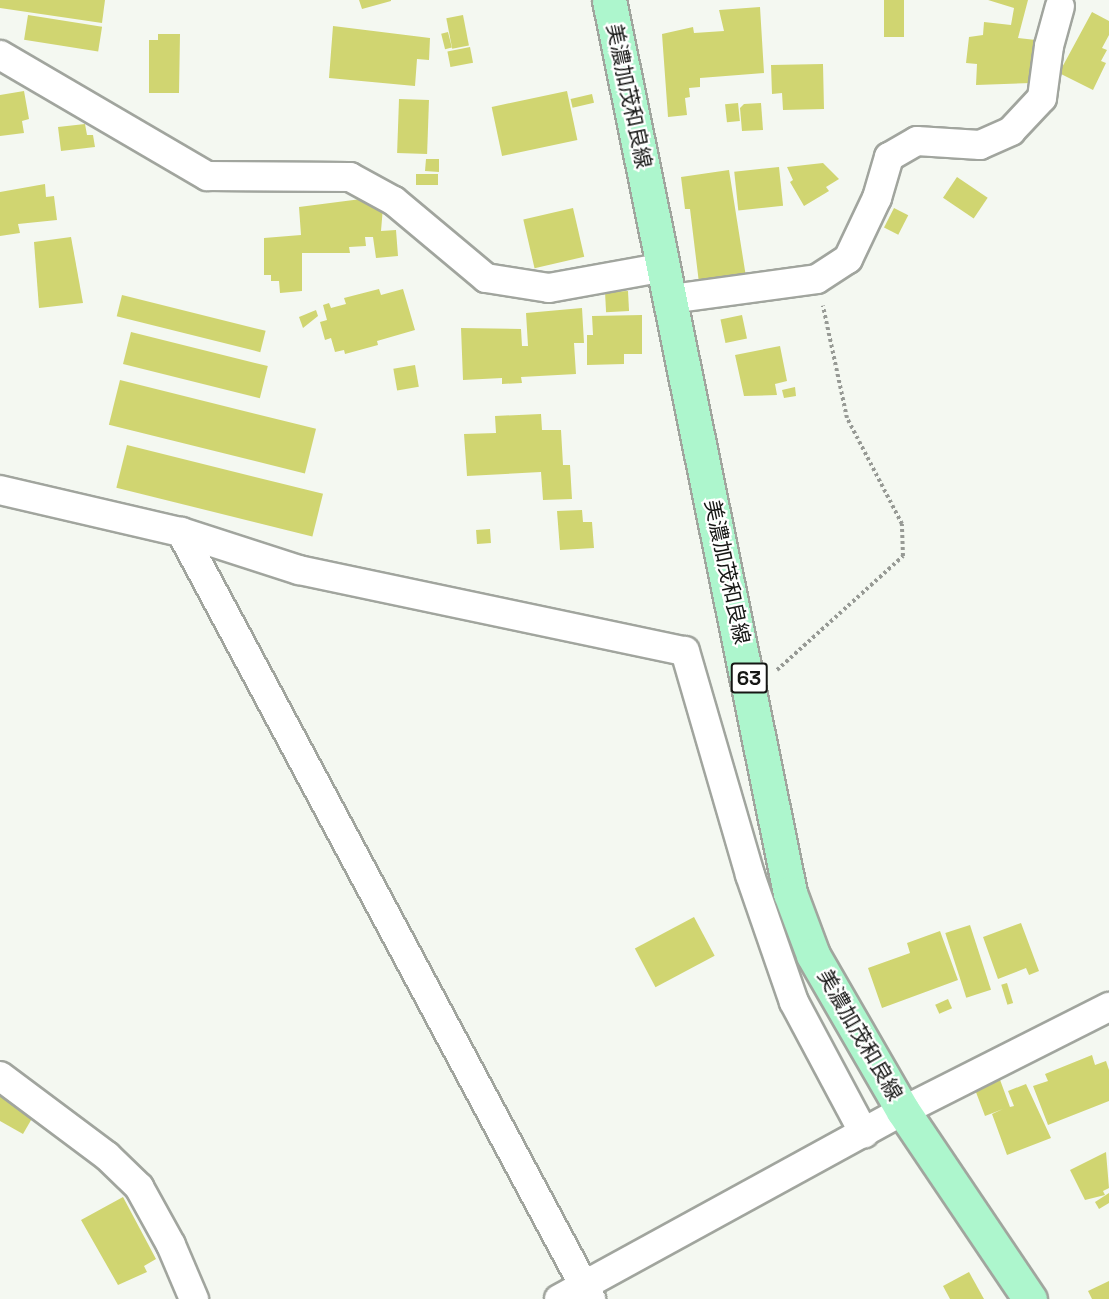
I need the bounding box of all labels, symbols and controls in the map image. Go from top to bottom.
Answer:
street label: 美濃加茂和良線 [601,21,657,171]
street label: 美濃加茂和良線 [699,497,755,647]
road number: 63 [730,661,768,695]
street label: 美濃加茂和良線 [812,965,908,1105]

